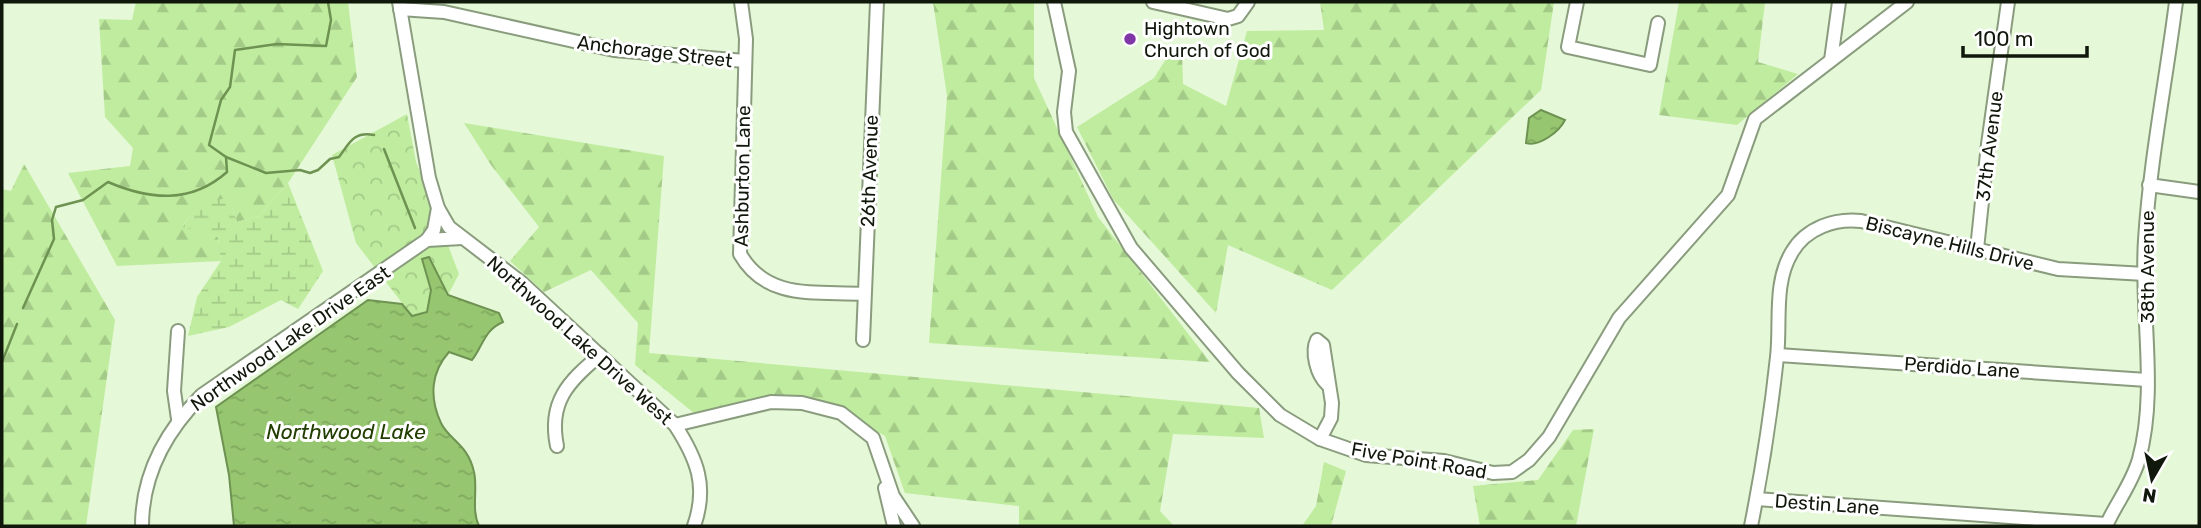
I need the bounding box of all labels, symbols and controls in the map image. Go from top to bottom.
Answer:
scale bar [1963,14,2087,58]
place label: Hightown Church of God [1144,17,1271,62]
text: 100 m [1974,26,2033,51]
street label: Anchorage Street [576,31,734,73]
marker: Hightown Church of God [1122,31,1138,47]
street label: 37th Avenue [1971,90,2008,202]
street label: Ashburton Lane [730,105,755,247]
street label: 26th Avenue [856,114,883,228]
street label: 38th Avenue [2136,210,2159,324]
street label: Biscayne Hills Drive [1863,211,2036,276]
street label: Northwood Lake Drive West [482,251,677,430]
street label: Northwood Lake Drive East [186,260,395,416]
street label: Perdido Lane [1903,352,2021,383]
water label: Northwood Lake [266,419,426,444]
street label: Five Point Road [1349,437,1488,484]
north arrow [2117,444,2187,514]
text: N [2141,483,2158,508]
street label: Destin Lane [1774,489,1880,520]

